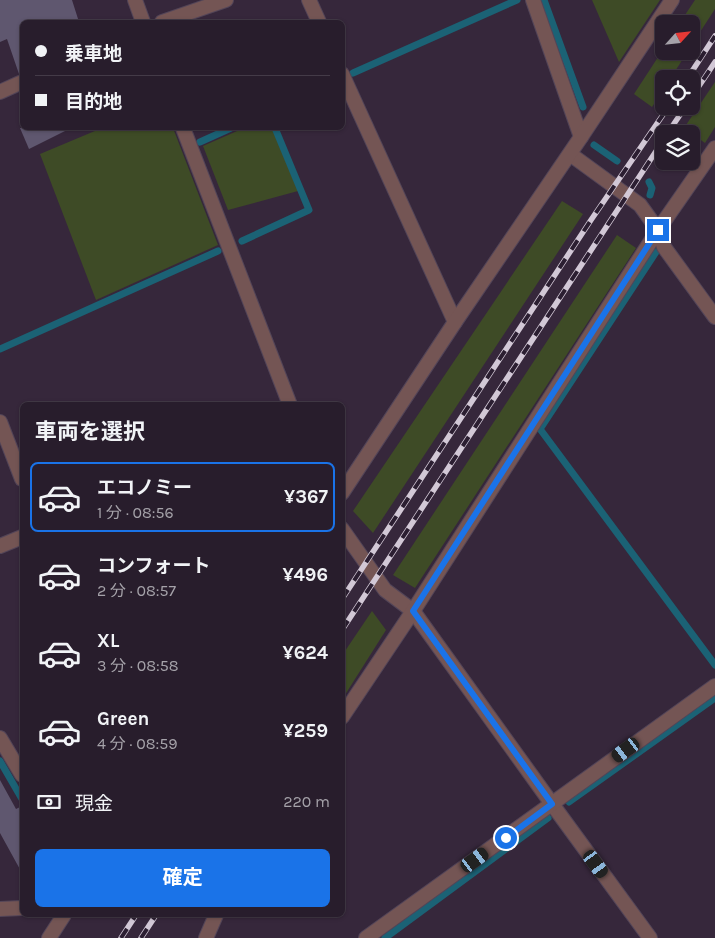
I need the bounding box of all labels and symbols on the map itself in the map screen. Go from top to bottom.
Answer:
north arrow [655,15,700,60]
route end [647,219,669,241]
car [609,735,642,765]
route start [495,827,517,849]
car [458,845,491,875]
car [581,847,610,881]

